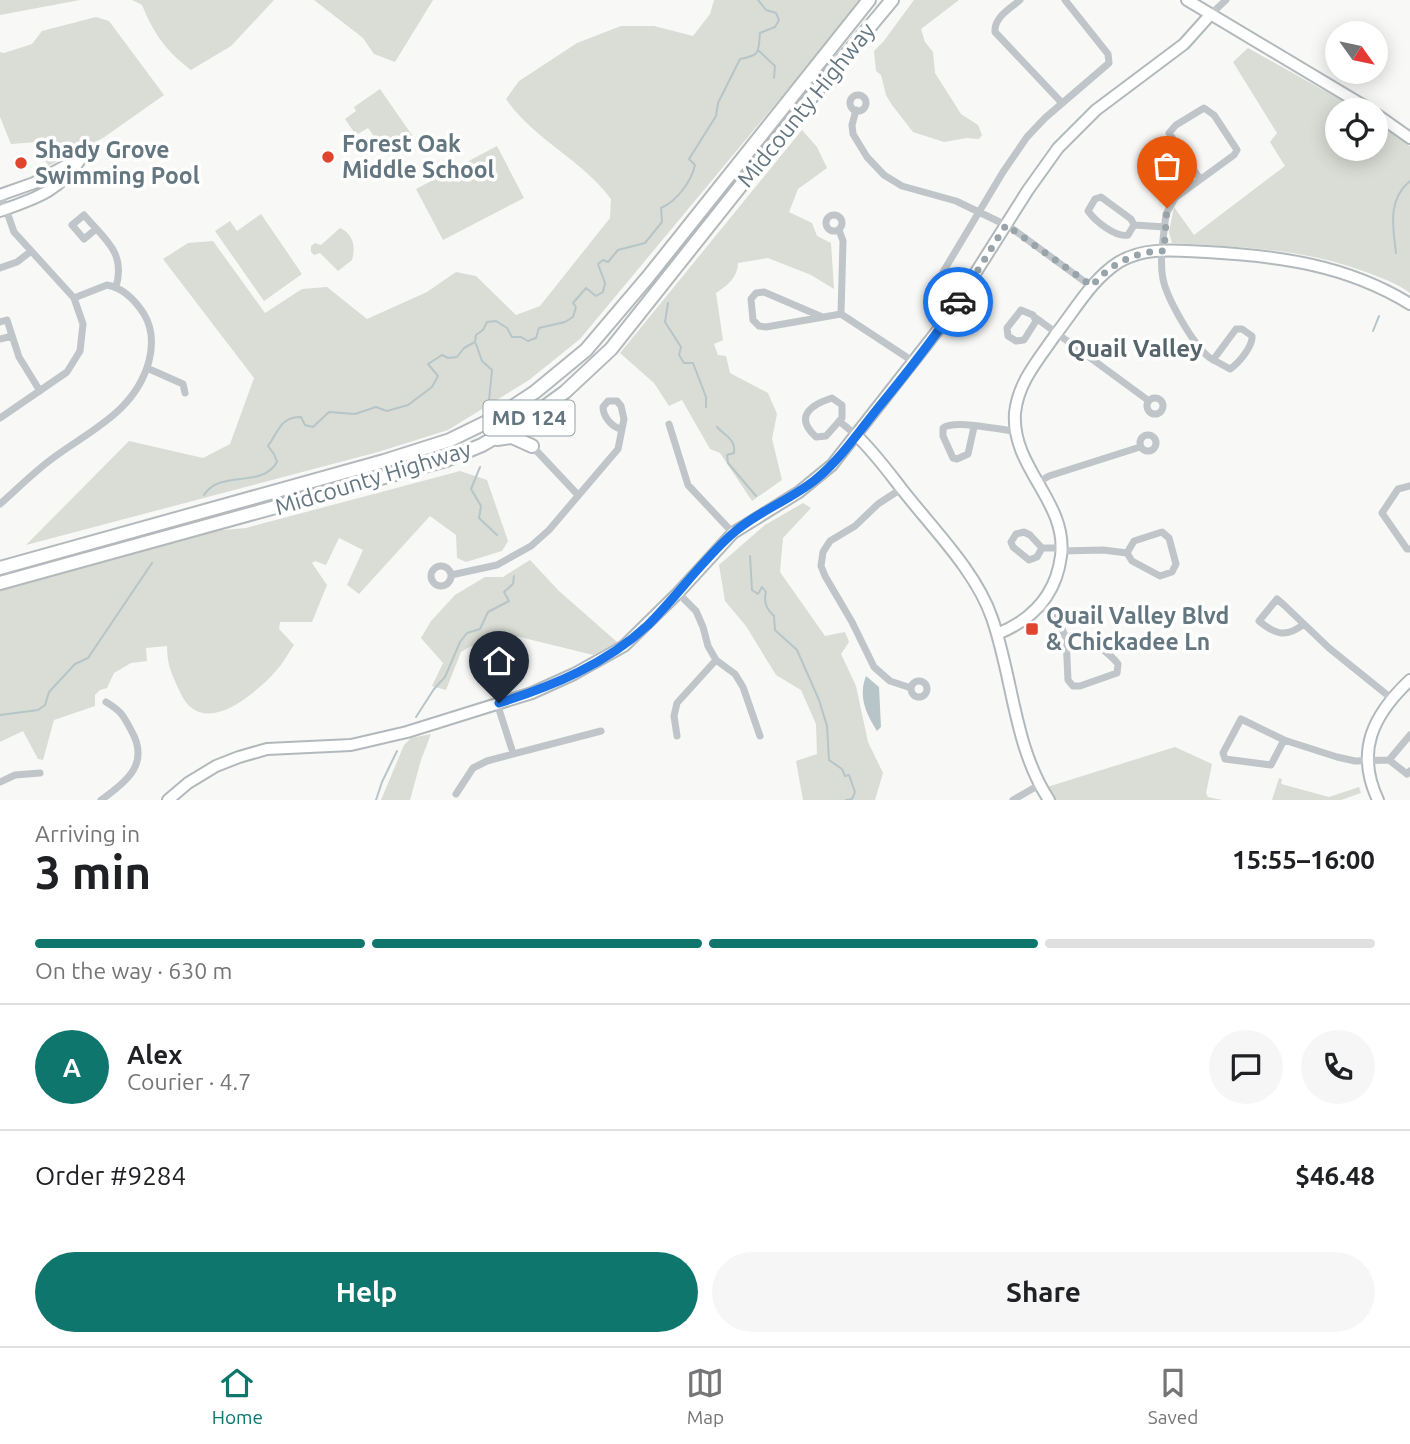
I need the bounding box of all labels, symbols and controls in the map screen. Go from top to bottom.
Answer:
street label: Midcounty Highway [732,18,879,192]
north arrow [1325,21,1388,84]
map controls [1325,21,1388,161]
button: locate [1325,98,1388,161]
place label: Forest Oak Middle School [342,131,495,182]
pin [1137,136,1197,208]
place label: Shady Grove Swimming Pool [35,137,200,188]
icon: bag [1148,147,1186,185]
marker: Forest Oak Middle School [320,149,336,165]
marker: Shady Grove Swimming Pool [13,155,29,171]
courier [923,267,993,337]
icon: car [939,283,977,321]
district label: Quail Valley [1067,335,1203,362]
road number: MD 124 [484,400,574,436]
street label: Midcounty Highway [272,436,474,519]
place label: Quail Valley Blvd & Chickadee Ln [1046,603,1229,654]
marker: Quail Valley Blvd & Chickadee Ln [1024,621,1040,637]
pin [469,631,529,703]
icon: home [480,642,518,680]
text: Arriving in [35,821,140,846]
text: 15:55–16:00 [1232,845,1375,874]
text: 3 min [35,846,151,898]
text: On the way · 630 m [35,958,232,983]
button: chat [1209,1030,1283,1104]
button: phone [1301,1030,1375,1104]
text: Alex [127,1040,182,1069]
text: A [63,1053,81,1082]
text: Courier · 4.7 [127,1069,251,1094]
text: Order #9284 [35,1161,186,1190]
text: $46.48 [1295,1161,1375,1190]
button: Help [35,1252,698,1332]
button: Share [712,1252,1375,1332]
tab: Home [212,1364,263,1428]
tab: Map [686,1364,724,1428]
tab: Saved [1148,1364,1198,1428]

